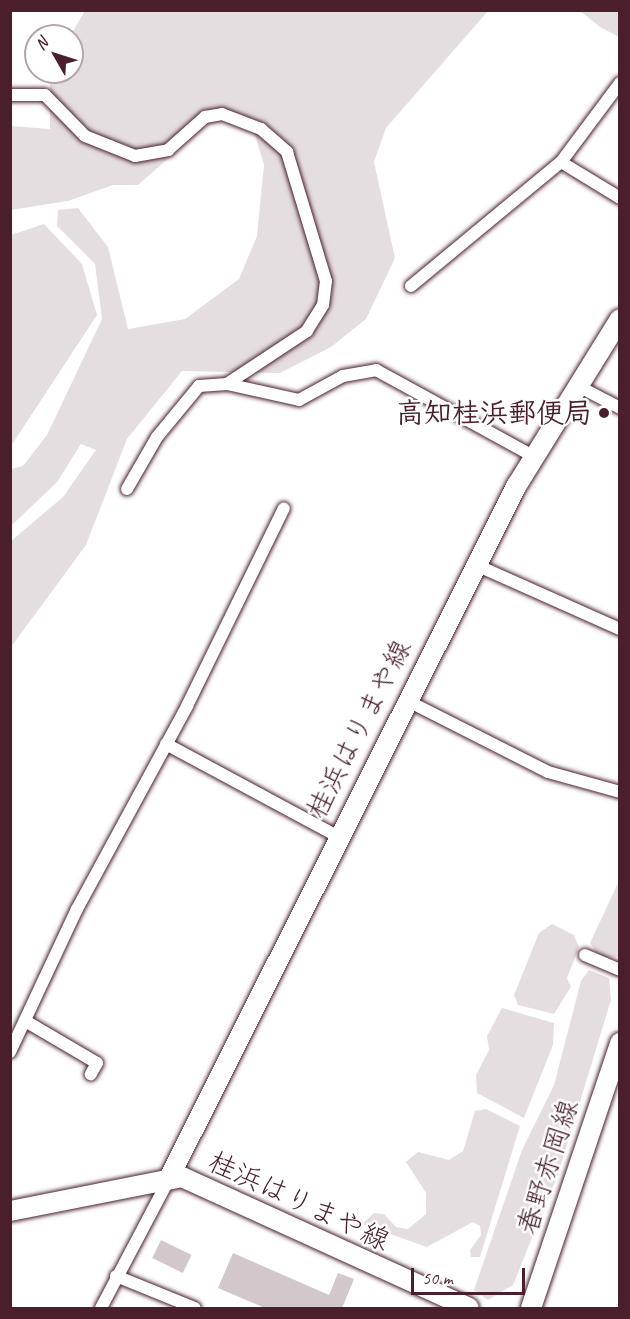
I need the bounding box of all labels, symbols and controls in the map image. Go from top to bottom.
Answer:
north arrow [24,24,84,84]
text: N [31,34,52,54]
place label: 高知桂浜郵便局 [396,396,592,430]
marker: 高知桂浜郵便局 [597,406,611,420]
street label: 桂浜はりまや線 [300,634,418,824]
street label: 春野赤岡線 [510,1095,586,1239]
street label: 桂浜はりまや線 [203,1144,395,1258]
scale bar [414,1256,528,1294]
text: 50 m [422,1267,453,1289]

